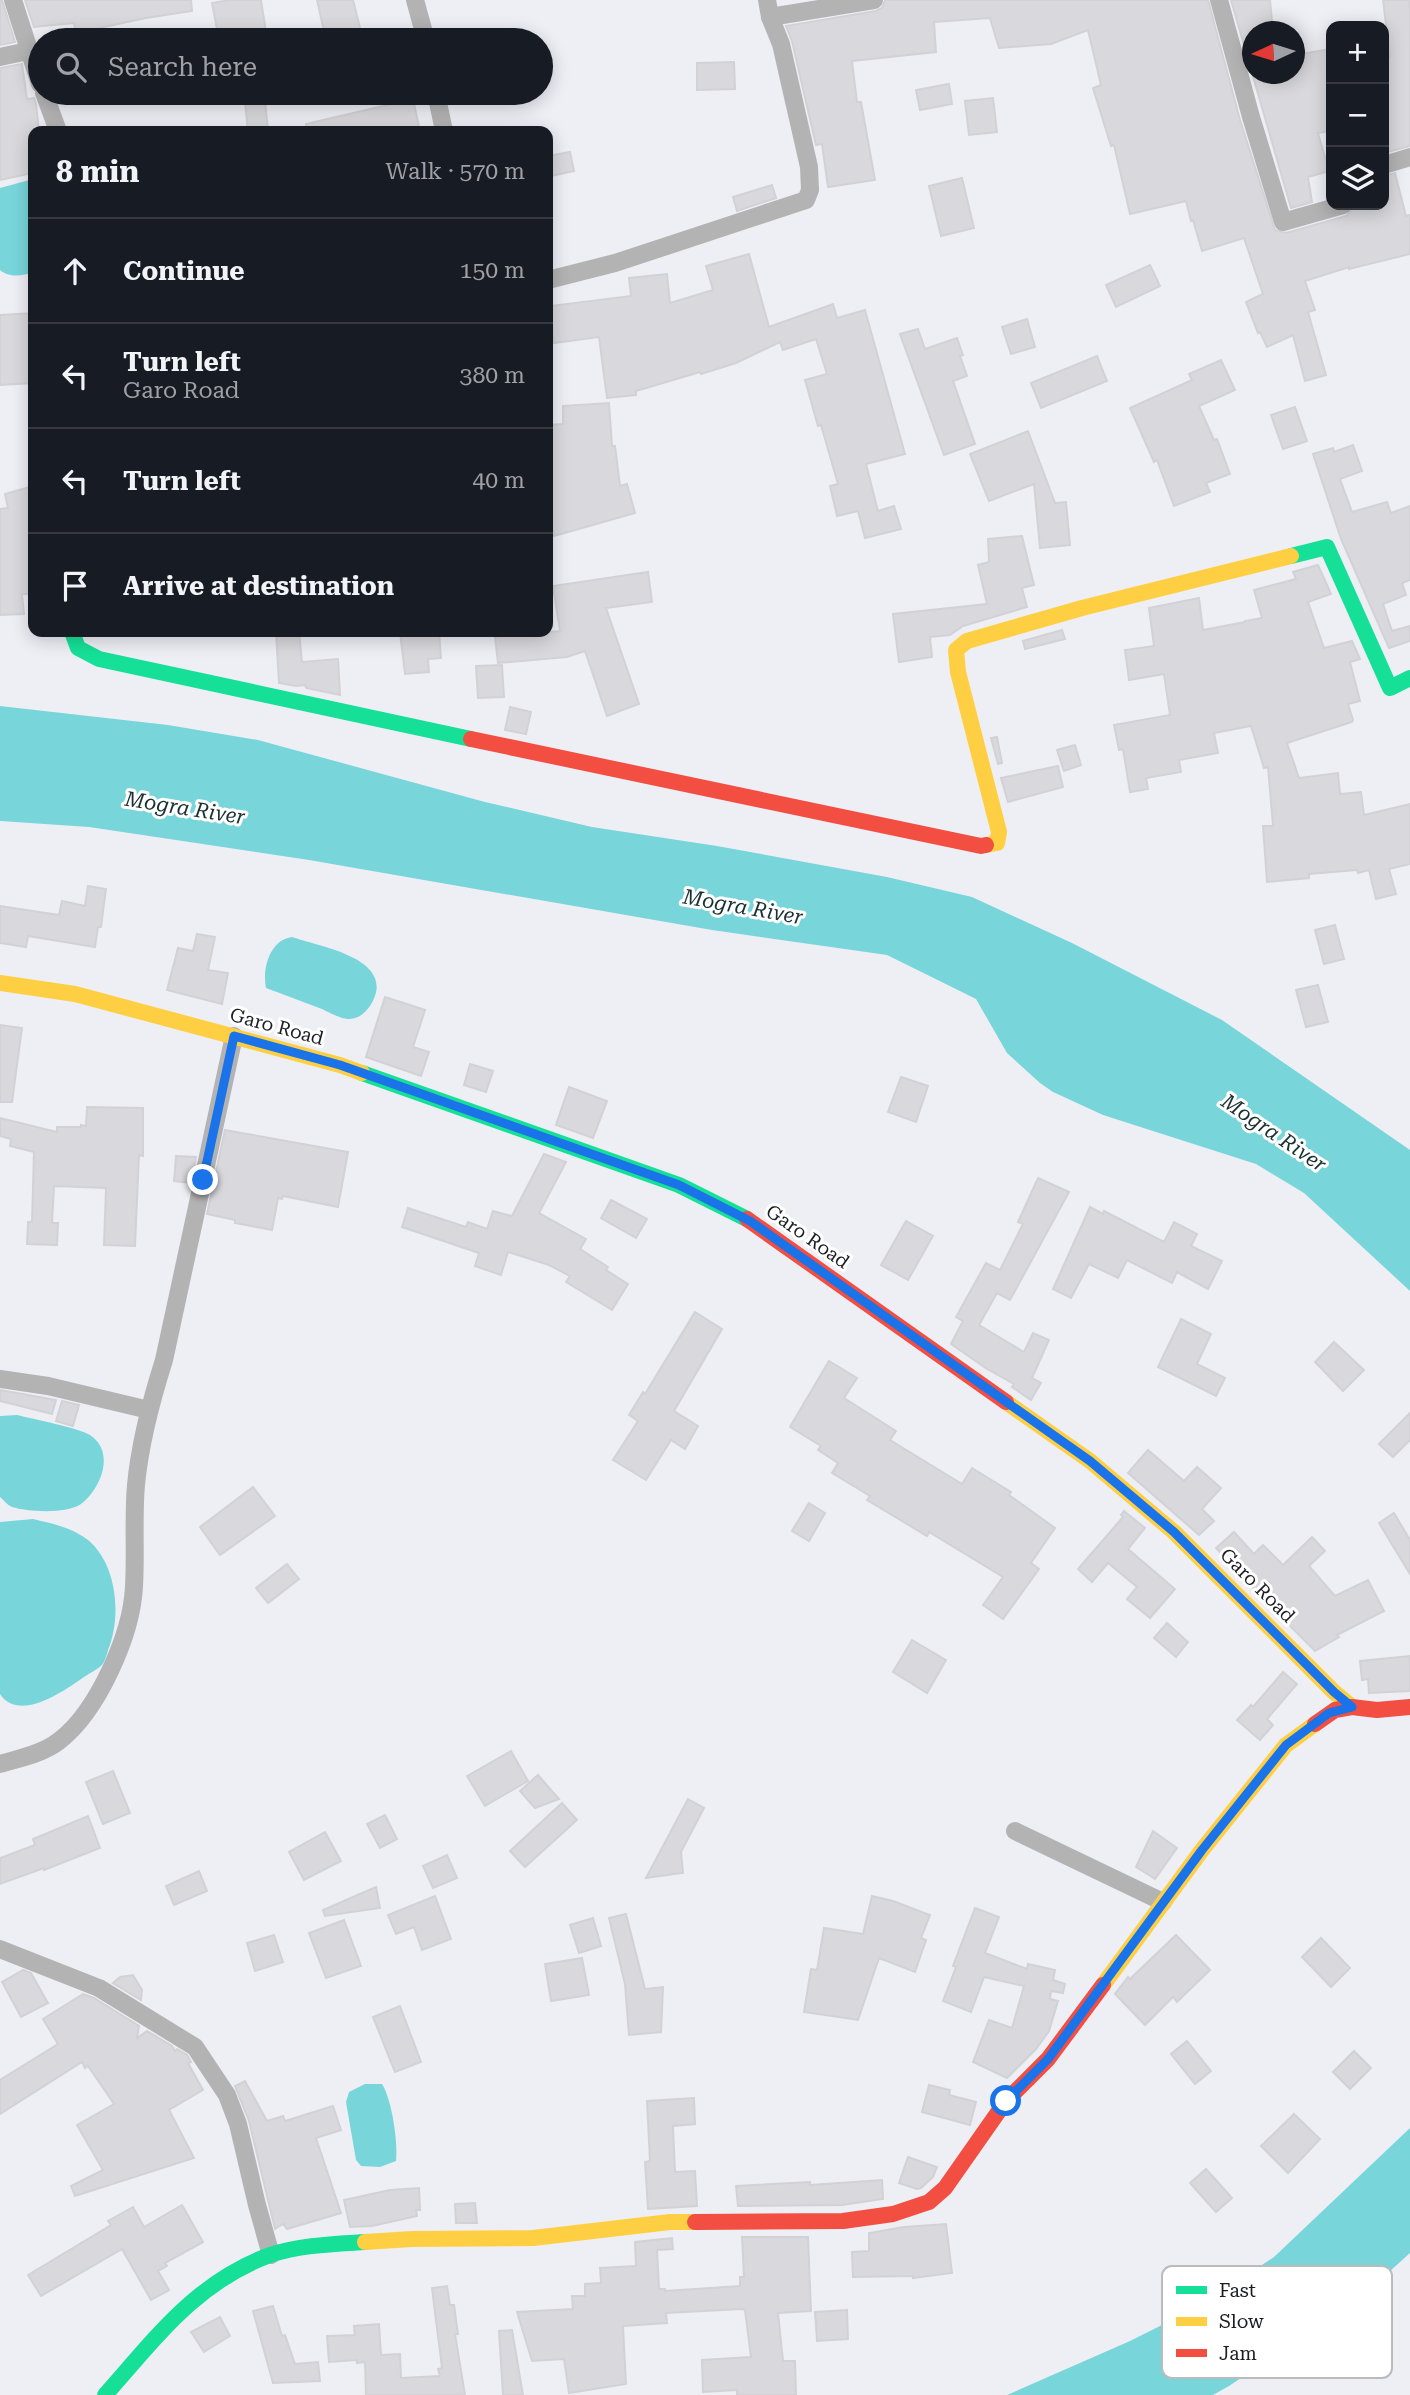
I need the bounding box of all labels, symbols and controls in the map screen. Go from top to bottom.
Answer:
north arrow [1242,21,1305,84]
map controls [1326,21,1389,210]
button: + [1326,21,1389,84]
search box [28,28,553,105]
icon: search [52,48,90,86]
text: Search here [108,52,257,82]
button: − [1326,84,1389,147]
button: layers [1326,147,1389,210]
text: 8 min [56,154,139,189]
text: Walk · 570 m [386,158,525,185]
icon: ahead [56,252,94,290]
text: Continue [123,256,245,286]
text: 150 m [460,257,525,284]
text: Turn left [123,347,241,377]
icon: left [56,357,94,395]
text: 380 m [460,362,525,389]
text: Garo Road [123,377,239,404]
icon: left [56,462,94,500]
text: Turn left [123,466,241,496]
text: 40 m [472,467,525,494]
icon: arrive [56,567,94,605]
text: Arrive at destination [123,571,394,601]
water label: Mogra River [122,786,247,829]
water label: Mogra River [680,884,805,929]
street label: Garo Road [227,1003,326,1050]
water label: Mogra River [1216,1089,1331,1177]
route end [187,1164,218,1195]
street label: Garo Road [762,1199,854,1273]
street label: Garo Road [1216,1543,1300,1627]
route start [990,2085,1021,2116]
legend [1162,2266,1392,2378]
text: Fast [1219,2279,1256,2302]
text: Slow [1219,2310,1264,2333]
text: Jam [1219,2342,1257,2365]

